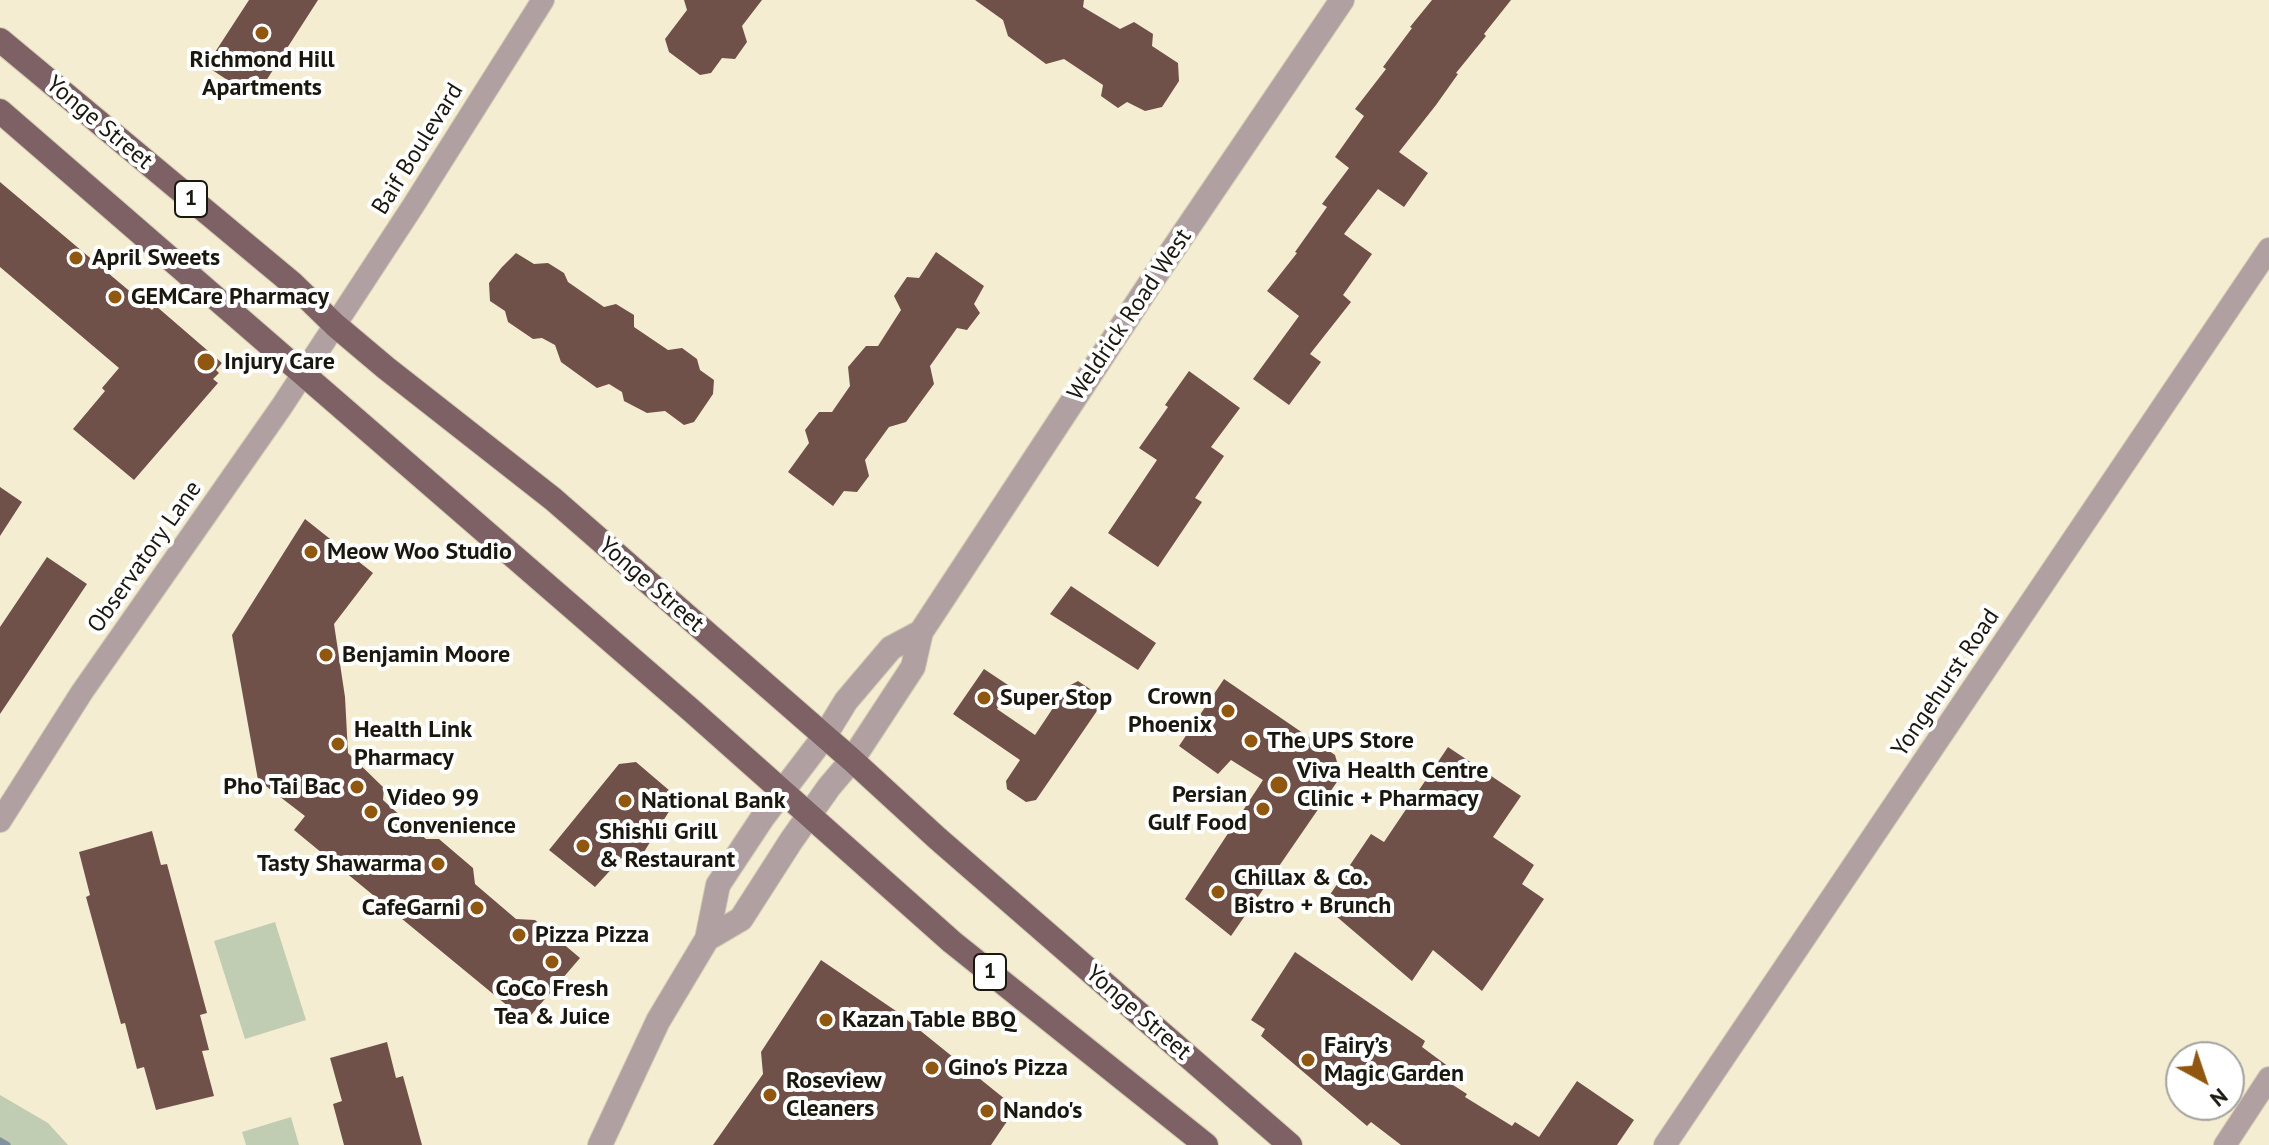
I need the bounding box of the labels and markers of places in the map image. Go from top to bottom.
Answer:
marker: Richmond Hill Apartments [253,24,271,42]
place label: Richmond Hill Apartments [190,46,334,102]
place label: April Sweets [92,244,220,272]
marker: April Sweets [67,249,85,267]
place label: GEMCare Pharmacy [131,283,329,311]
marker: GEMCare Pharmacy [106,288,124,306]
place label: Injury Care [224,348,335,376]
marker: Injury Care [195,351,217,373]
place label: Meow Woo Studio [327,538,512,566]
marker: Meow Woo Studio [302,543,320,561]
place label: Benjamin Moore [342,641,510,669]
marker: Benjamin Moore [317,646,335,664]
place label: Crown Phoenix [1128,683,1212,739]
place label: Super Stop [1000,684,1112,712]
marker: Super Stop [975,689,993,707]
marker: Crown Phoenix [1219,702,1237,720]
place label: Health Link Pharmacy [354,716,472,772]
place label: The UPS Store [1267,727,1414,755]
marker: The UPS Store [1242,732,1260,750]
marker: Health Link Pharmacy [329,735,347,753]
place label: Viva Health Centre Clinic + Pharmacy [1297,757,1488,813]
place label: Pho Tai Bac [223,773,341,801]
marker: Viva Health Centre Clinic + Pharmacy [1268,774,1290,796]
marker: Pho Tai Bac [348,778,366,796]
place label: Persian Gulf Food [1148,781,1247,837]
place label: Video 99 Convenience [387,784,516,840]
place label: National Bank [641,787,785,815]
marker: National Bank [616,792,634,810]
marker: Persian Gulf Food [1254,800,1272,818]
marker: Video 99 Convenience [362,803,380,821]
place label: Shishli Grill & Restaurant [599,818,735,874]
marker: Shishli Grill & Restaurant [574,837,592,855]
place label: Tasty Shawarma [257,850,422,878]
marker: Tasty Shawarma [429,855,447,873]
place label: Chillax & Co. Bistro + Brunch [1234,864,1391,920]
marker: Chillax & Co. Bistro + Brunch [1209,883,1227,901]
place label: CafeGarni [362,894,461,922]
marker: CafeGarni [468,899,486,917]
place label: Pizza Pizza [535,921,649,949]
marker: Pizza Pizza [510,926,528,944]
marker: CoCo Fresh Tea & Juice [543,953,561,971]
place label: CoCo Fresh Tea & Juice [494,975,610,1031]
place label: Kazan Table BBQ [842,1006,1016,1034]
marker: Kazan Table BBQ [817,1011,835,1029]
place label: Fairy’s Magic Garden [1324,1032,1464,1088]
marker: Fairy’s Magic Garden [1299,1051,1317,1069]
place label: Gino's Pizza [948,1054,1068,1082]
marker: Gino's Pizza [923,1059,941,1077]
place label: Roseview Cleaners [786,1067,881,1123]
marker: Roseview Cleaners [761,1086,779,1104]
place label: Nando's [1003,1097,1082,1125]
marker: Nando's [978,1102,996,1120]

